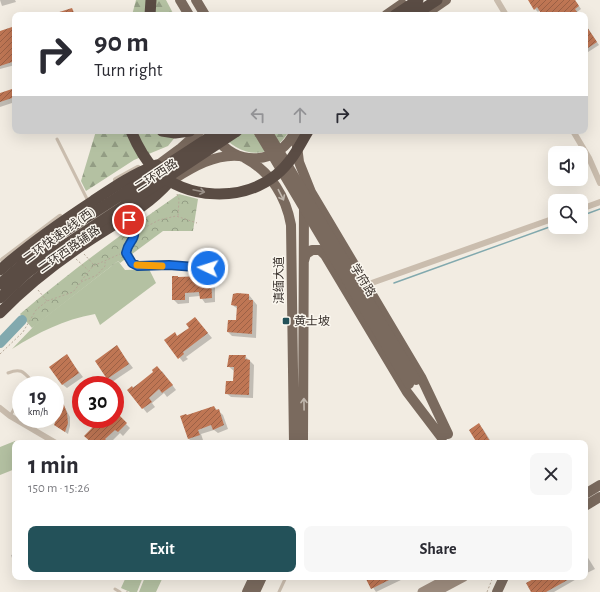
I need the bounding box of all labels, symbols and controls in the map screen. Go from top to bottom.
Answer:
icon: right [28,28,80,80]
text: 90 m [94,29,149,57]
text: Turn right [94,62,163,80]
icon: left [247,104,269,126]
icon: ahead [289,104,311,126]
icon: right [331,104,353,126]
map controls [548,146,588,234]
button: sound [548,146,588,186]
street label: 二环西路 [132,156,179,193]
one-way arrow [192,188,205,196]
one-way arrow [278,189,286,201]
button: search [548,194,588,234]
pin [112,203,146,237]
street label: 二环快速B线(西) [21,205,97,265]
icon: arrive [118,209,140,231]
street label: 二环西路辅路 [35,223,102,275]
position arrow [187,247,229,289]
street label: 滇缅大道 [272,256,285,304]
street label: 学府路 [349,261,378,299]
place label: 黄士坡 [294,315,330,327]
marker: 黄士坡 [281,316,291,326]
speed limit sign: 30 [72,376,124,428]
text: 19 [30,387,46,407]
one-way arrow [300,398,308,411]
text: km/h [28,407,48,417]
button: close [530,453,572,495]
text: 1 min [28,454,79,478]
text: 150 m · 15:26 [28,482,90,495]
button: Exit [28,526,296,572]
button: Share [304,526,572,572]

